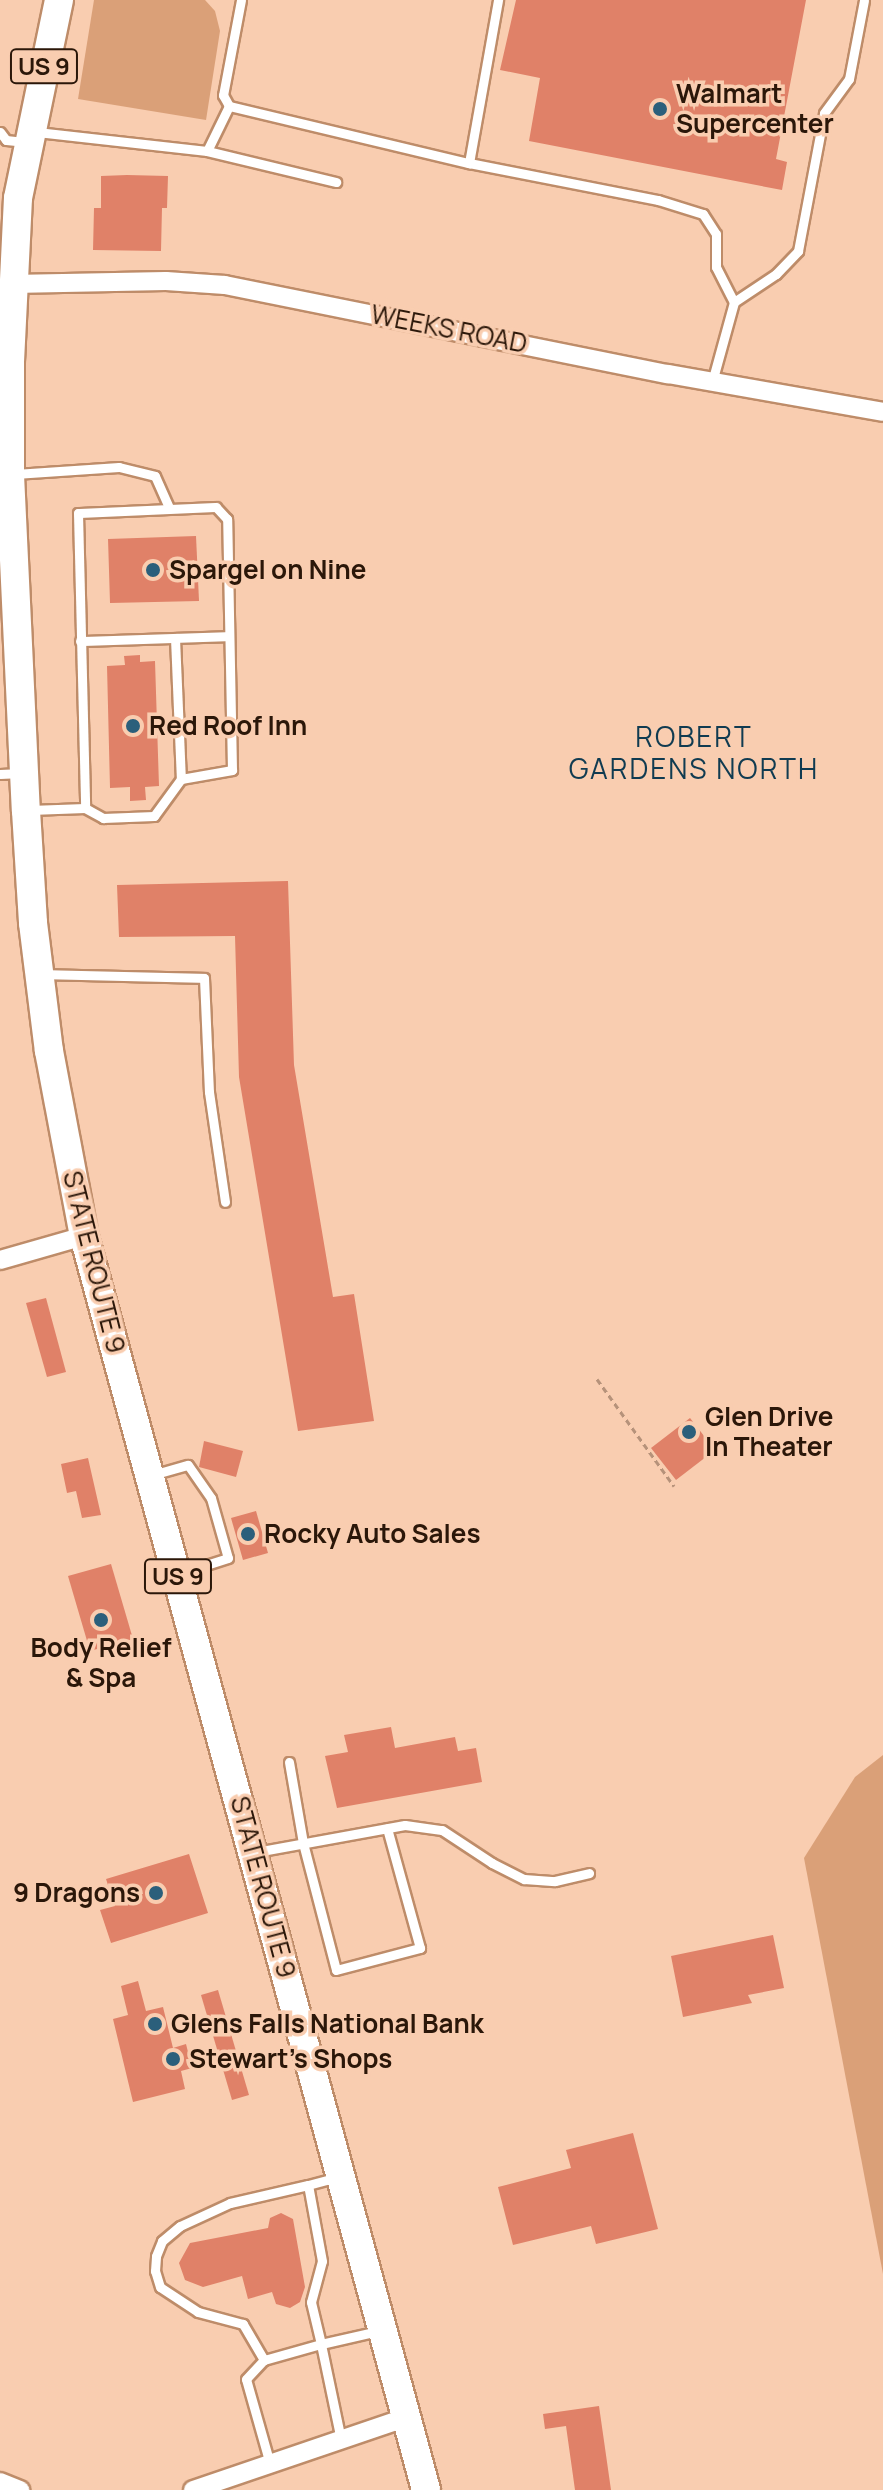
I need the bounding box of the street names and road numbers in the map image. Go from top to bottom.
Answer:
road number: US 9 [8,46,80,86]
street label: WEEKS ROAD [368,299,530,359]
street label: STATE ROUTE 9 [56,1168,132,1356]
road number: US 9 [142,1556,214,1596]
street label: STATE ROUTE 9 [224,1793,302,1981]

